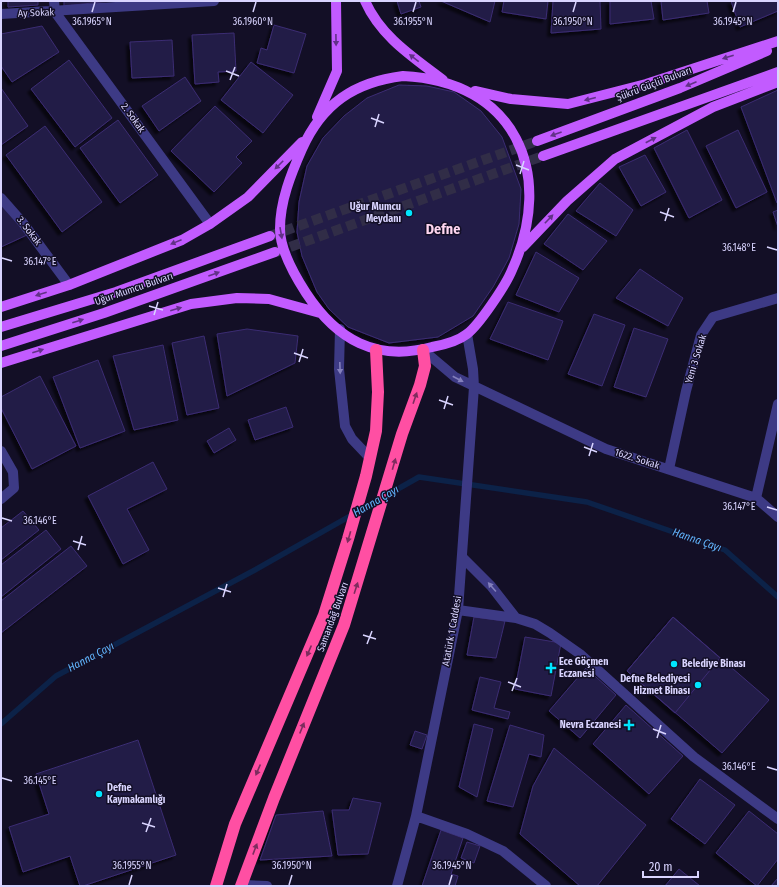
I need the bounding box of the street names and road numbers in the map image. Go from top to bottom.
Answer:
street label: Ay Sokak [18,6,55,20]
street label: Şükrü Güçlü Bulvarı [615,64,693,104]
street label: 2. Sokak [118,101,148,135]
street label: 3. Sokak [14,214,44,248]
street label: Uğur Mumcu Bulvarı [93,270,175,308]
street label: Yeni 3 Sokak [683,333,709,385]
street label: 1622. Sokak [613,446,661,472]
street label: Samandağ Bulvarı [315,580,351,654]
street label: Atatürk 1 Caddesi [440,595,464,667]

